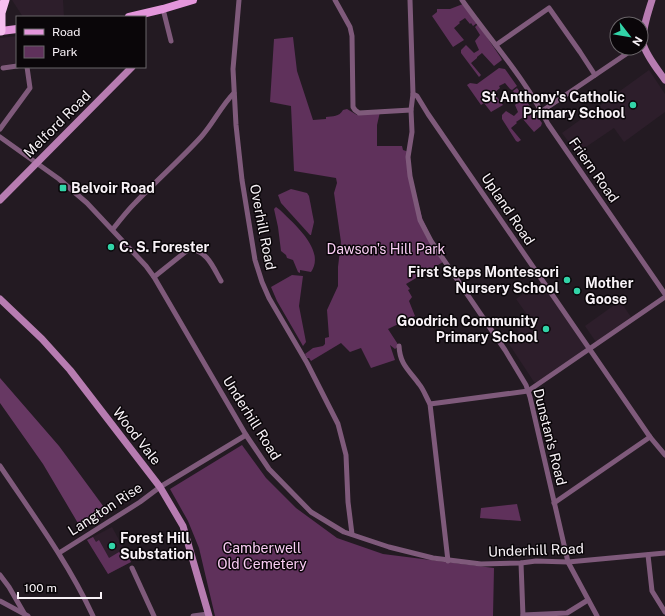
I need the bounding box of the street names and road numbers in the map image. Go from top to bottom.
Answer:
street label: Melford Road [20,87,94,161]
street label: Friern Road [566,135,622,205]
street label: Upland Road [478,170,538,248]
street label: Overhill Road [247,183,279,271]
street label: Underhill Road [220,373,284,463]
street label: Dunstan's Road [530,387,570,487]
street label: Wood Vale [110,404,164,468]
street label: Langton Rise [65,479,145,539]
street label: Underhill Road [488,540,584,560]

